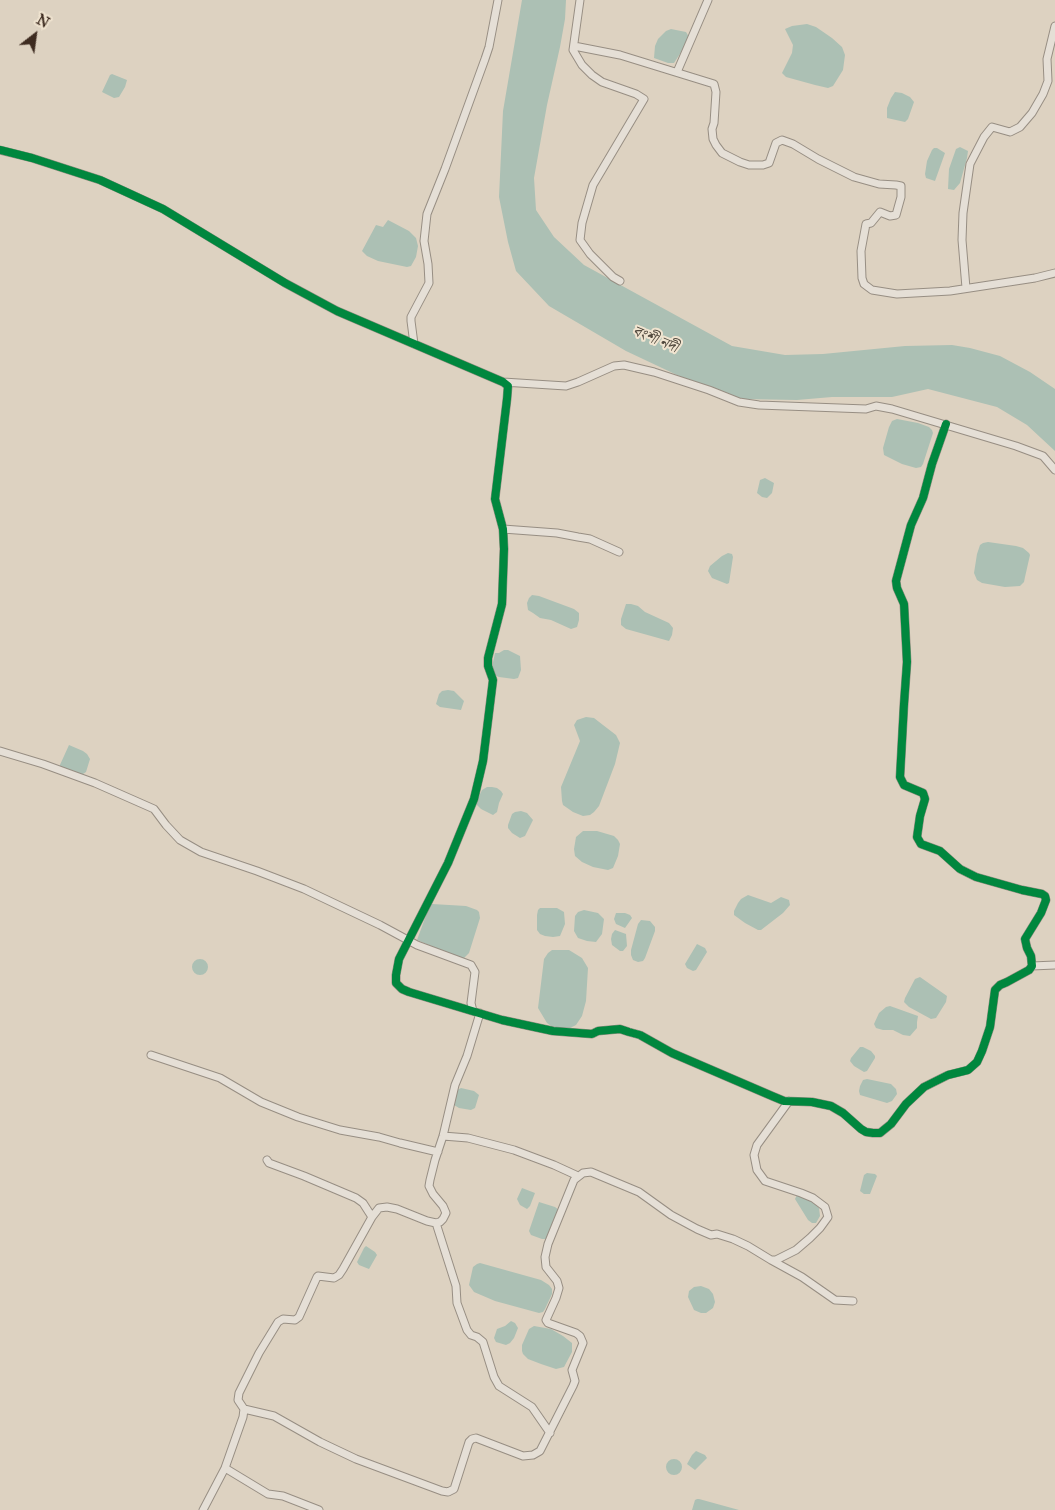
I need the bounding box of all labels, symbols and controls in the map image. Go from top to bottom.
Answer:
north arrow [10,10,60,60]
text: N [33,11,52,32]
water label: বংশী নদী [630,323,680,357]

